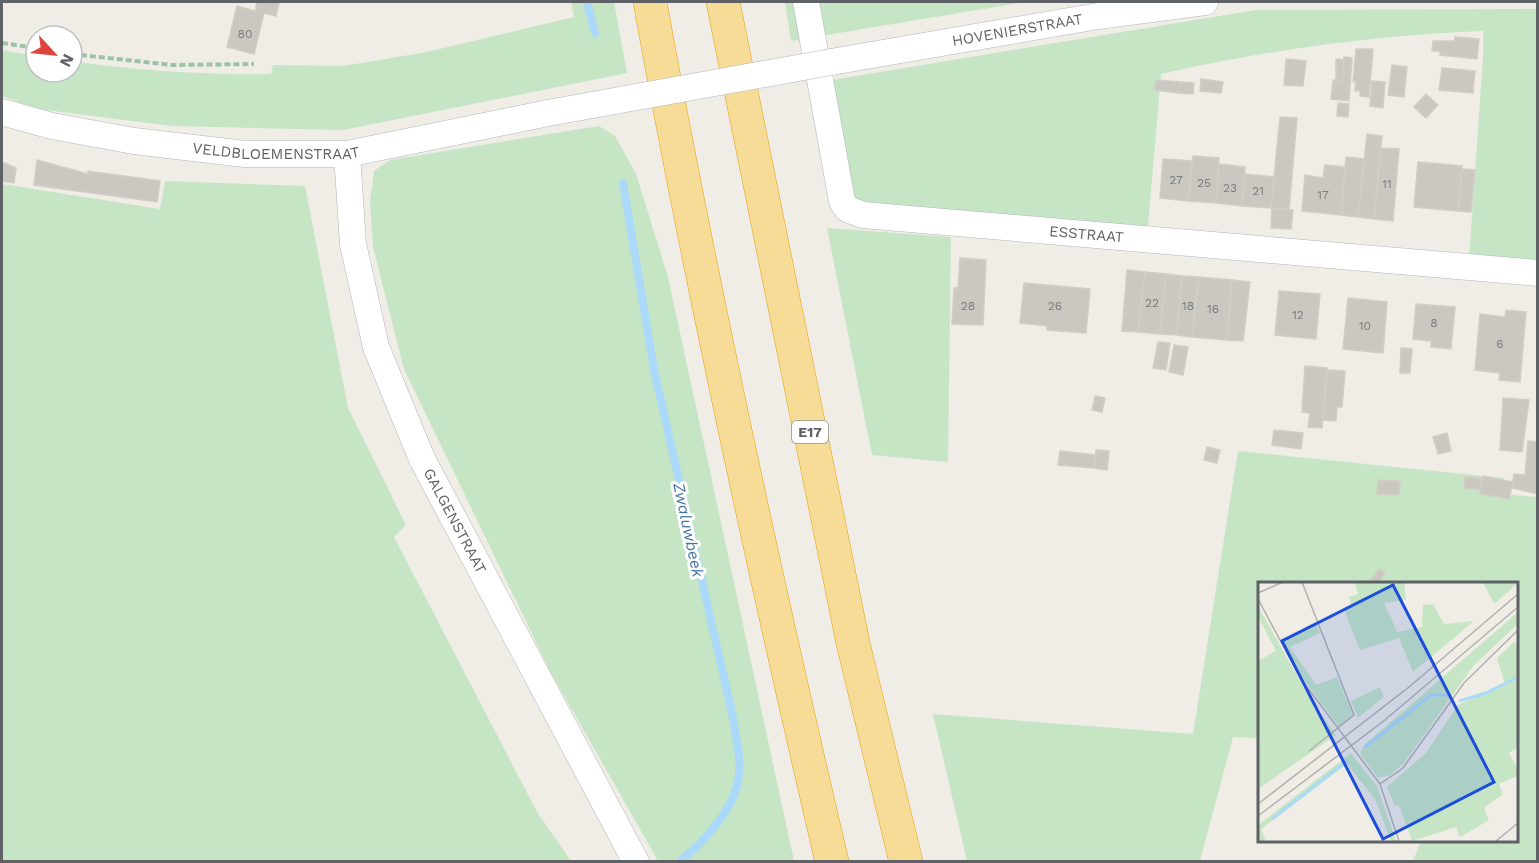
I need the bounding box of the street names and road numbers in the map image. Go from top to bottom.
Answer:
street label: HOVENIERSTRAAT [951,10,1084,50]
street label: VELDBLOEMENSTRAAT [192,139,361,163]
street label: ESSTRAAT [1048,222,1125,246]
road number: E17 [792,421,828,443]
street label: GALGENSTRAAT [420,465,490,577]

